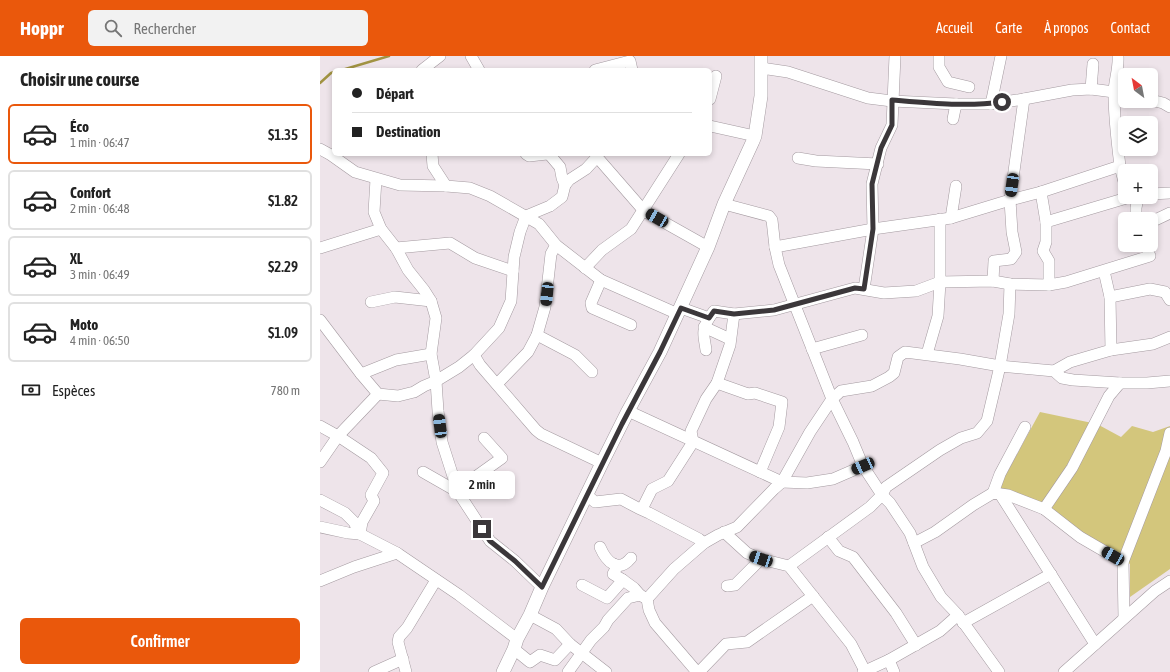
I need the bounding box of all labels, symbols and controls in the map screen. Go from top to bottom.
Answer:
search box [88,10,368,46]
text: Hoppr [20,17,64,39]
icon: search [102,17,124,39]
text: Rechercher [134,20,196,37]
text: Accueil [936,20,973,36]
text: Carte [995,20,1022,36]
text: À propos [1044,20,1089,36]
text: Contact [1111,20,1150,36]
north arrow [1118,68,1158,108]
map controls [1118,68,1158,252]
text: Choisir une course [20,69,139,90]
text: Départ [376,85,414,102]
route start [993,93,1011,111]
icon: car [22,116,58,152]
button: layers [1118,116,1158,156]
text: Éco [70,118,89,135]
text: Destination [376,123,441,140]
text: $1.35 [268,126,298,143]
text: 1 min · 06:47 [70,135,130,150]
button: + [1118,164,1158,204]
car [1004,172,1020,198]
icon: car [22,182,58,218]
text: Confort [70,184,111,201]
text: $1.82 [268,192,298,209]
text: 2 min · 06:48 [70,201,130,216]
car [644,207,670,229]
button: − [1118,212,1158,252]
icon: car [22,248,58,284]
text: XL [70,250,83,267]
text: $2.29 [268,258,298,275]
text: 3 min · 06:49 [70,267,130,282]
car [540,281,554,307]
icon: car [22,314,58,350]
text: Moto [70,316,98,333]
text: $1.09 [268,324,298,341]
text: 4 min · 06:50 [70,333,130,348]
icon: cash [20,379,42,401]
text: Espèces [52,382,95,399]
text: 780 m [271,383,300,398]
car [433,413,447,439]
car [850,456,876,476]
callout: 2 min [449,471,515,499]
text: 2 min [469,477,495,492]
route end [473,520,491,538]
car [1100,545,1126,567]
car [748,549,774,569]
button: Confirmer [20,618,300,664]

